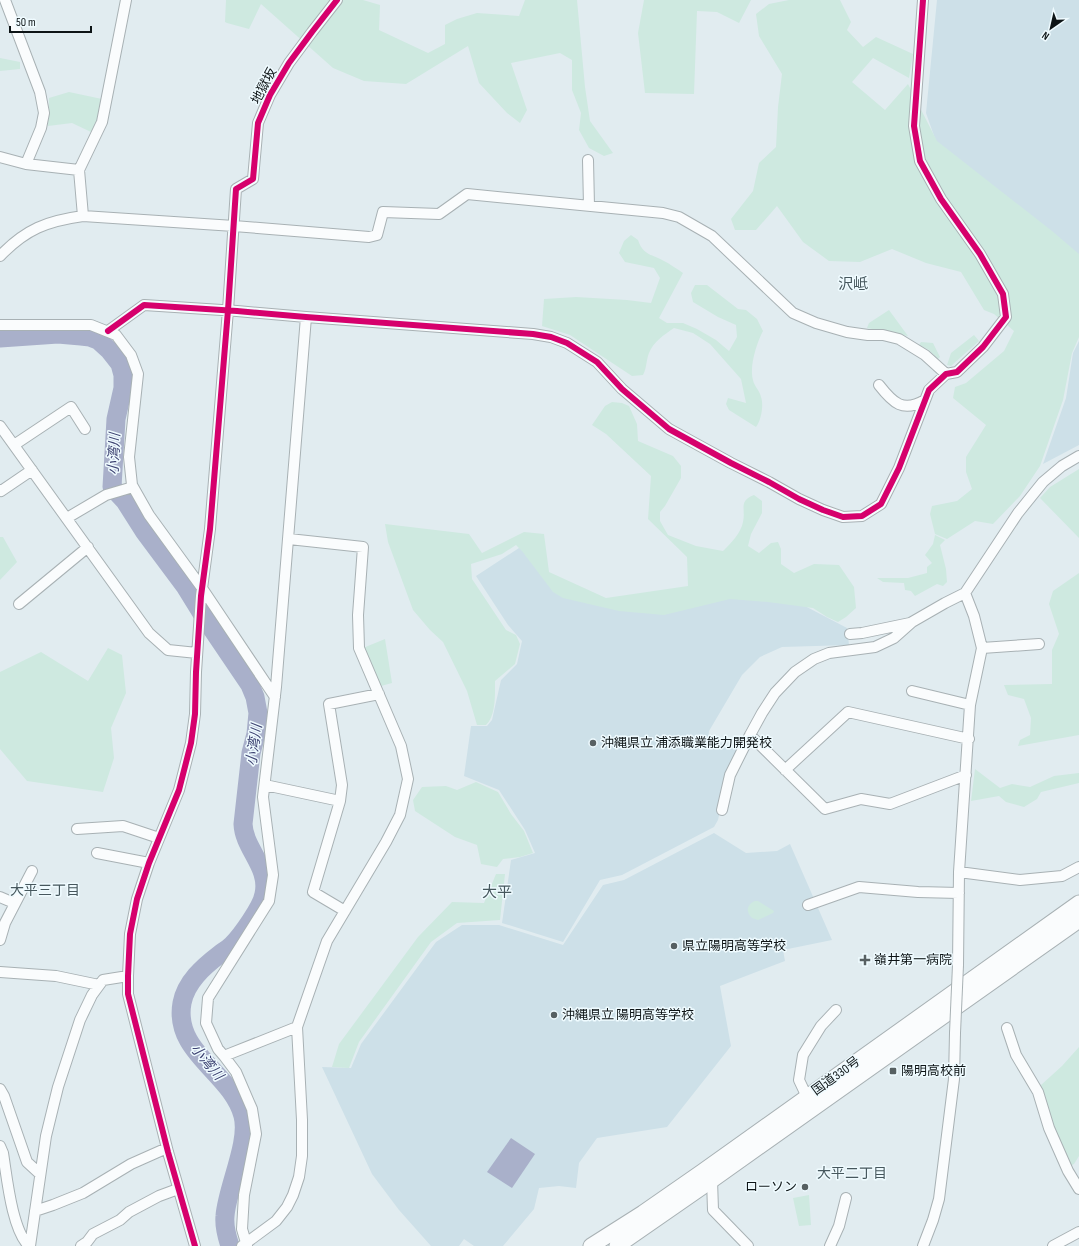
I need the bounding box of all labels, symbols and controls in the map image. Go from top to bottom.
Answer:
scale bar [10,8,91,34]
north arrow [1031,8,1071,48]
text: 50 m [16,15,36,30]
text: N [1040,29,1052,43]
street label: 地獄坂 [248,65,280,107]
district label: 沢岻 [838,275,868,294]
water label: 小湾川 [104,431,124,475]
water label: 小湾川 [243,721,266,767]
place label: 沖縄県立 浦添職業能力開発校 [601,735,772,751]
marker: 沖縄県立 浦添職業能力開発校 [588,738,598,748]
district label: 大平三丁目 [10,882,80,899]
district label: 大平 [482,883,512,902]
place label: 県立陽明高等学校 [682,938,786,954]
marker: 県立陽明高等学校 [669,941,679,951]
place label: 嶺井第一病院 [874,952,952,968]
marker: 嶺井第一病院 [859,954,871,966]
place label: 沖縄県立 陽明高等学校 [562,1007,694,1023]
marker: 沖縄県立 陽明高等学校 [549,1010,559,1020]
water label: 小湾川 [187,1040,228,1085]
street label: 国道330号 [809,1053,863,1099]
place label: 陽明高校前 [901,1063,966,1079]
marker: 陽明高校前 [888,1066,898,1076]
district label: 大平二丁目 [817,1165,887,1182]
place label: ローソン [745,1179,797,1195]
marker: ローソン [800,1182,810,1192]

